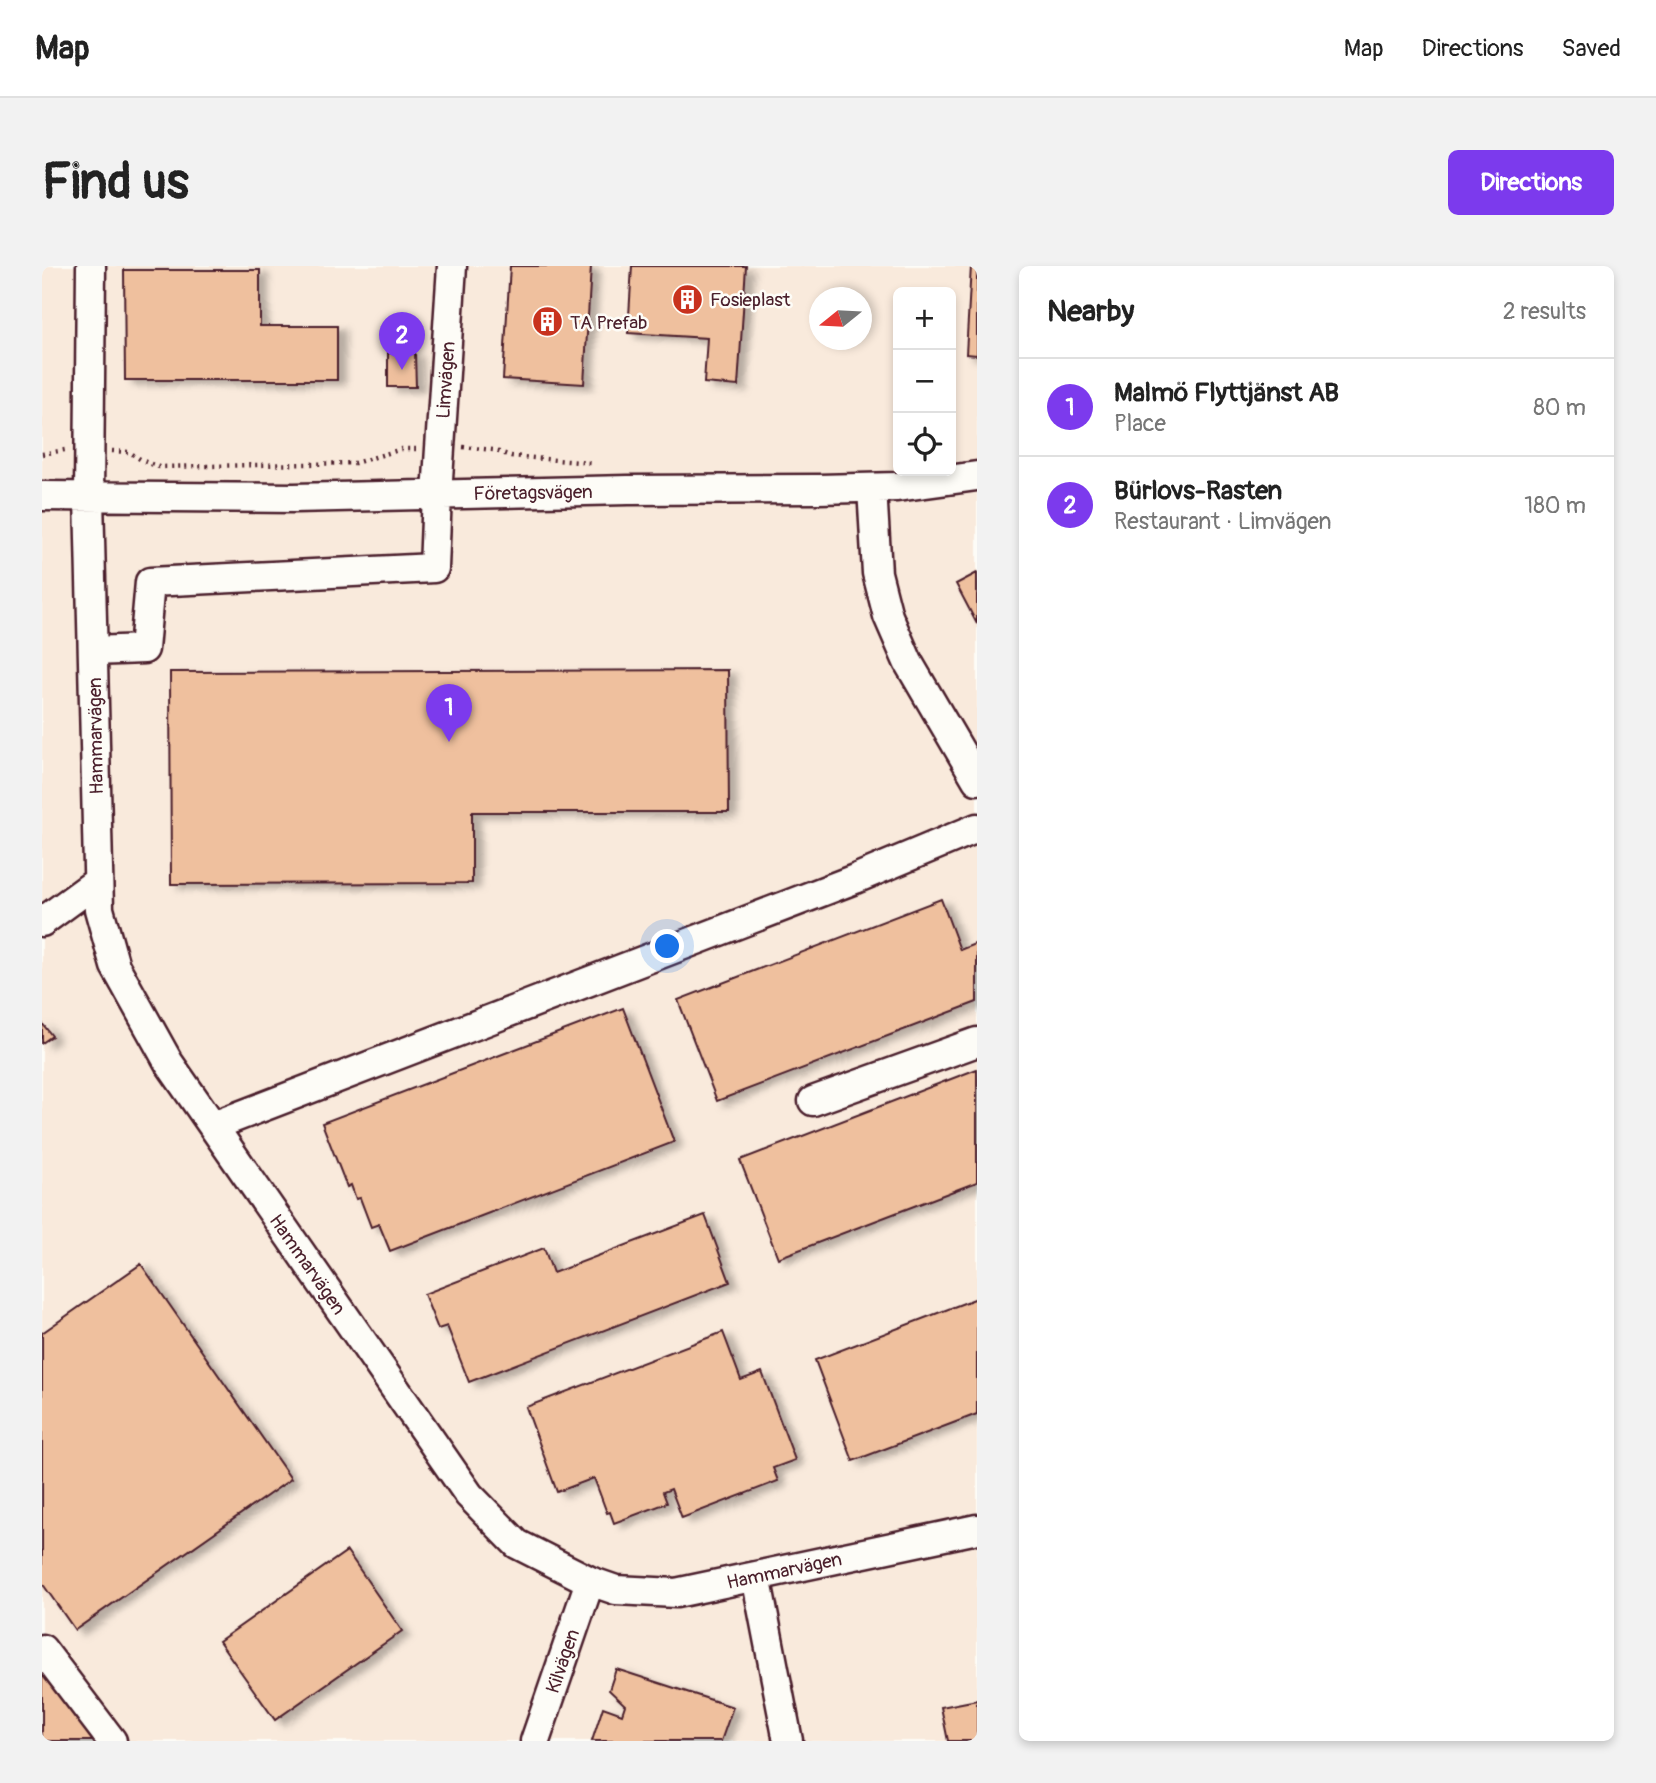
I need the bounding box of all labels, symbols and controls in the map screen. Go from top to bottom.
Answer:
text: Map [35,28,90,69]
text: Map [1344,34,1384,63]
text: Directions [1422,34,1523,63]
text: Saved [1561,34,1621,63]
button: Directions [1448,150,1614,215]
text: Find us [42,152,189,213]
building icon: Fosieplast [670,282,704,316]
north arrow [809,287,872,350]
map controls [893,287,956,476]
button: + [893,287,956,350]
place label: Fosieplast [710,288,791,312]
text: Nearby [1047,293,1134,330]
text: 2 results [1503,297,1586,326]
building icon: TA Prefab [530,305,564,339]
place label: TA Prefab [570,311,647,335]
pin: 2 [379,312,425,370]
street label: Limvägen [431,341,461,420]
button: − [893,350,956,413]
text: Malmö Flyttjänst AB [1114,377,1339,409]
text: 1 [1066,393,1075,422]
text: 80 m [1533,393,1586,422]
text: Place [1114,409,1166,438]
button: locate [893,413,956,476]
text: Bürlovs-Rasten [1114,475,1282,507]
street label: Företagsvägen [473,480,593,506]
text: 2 [1064,491,1076,520]
text: 180 m [1524,491,1586,520]
text: Restaurant · Limvägen [1114,507,1331,536]
street label: Hammarvägen [83,677,109,795]
pin: 1 [426,684,472,742]
your location [650,929,684,963]
street label: Hammarvägen [264,1210,351,1319]
street label: Hammarvägen [724,1547,844,1595]
street label: Kilvägen [541,1626,585,1697]

